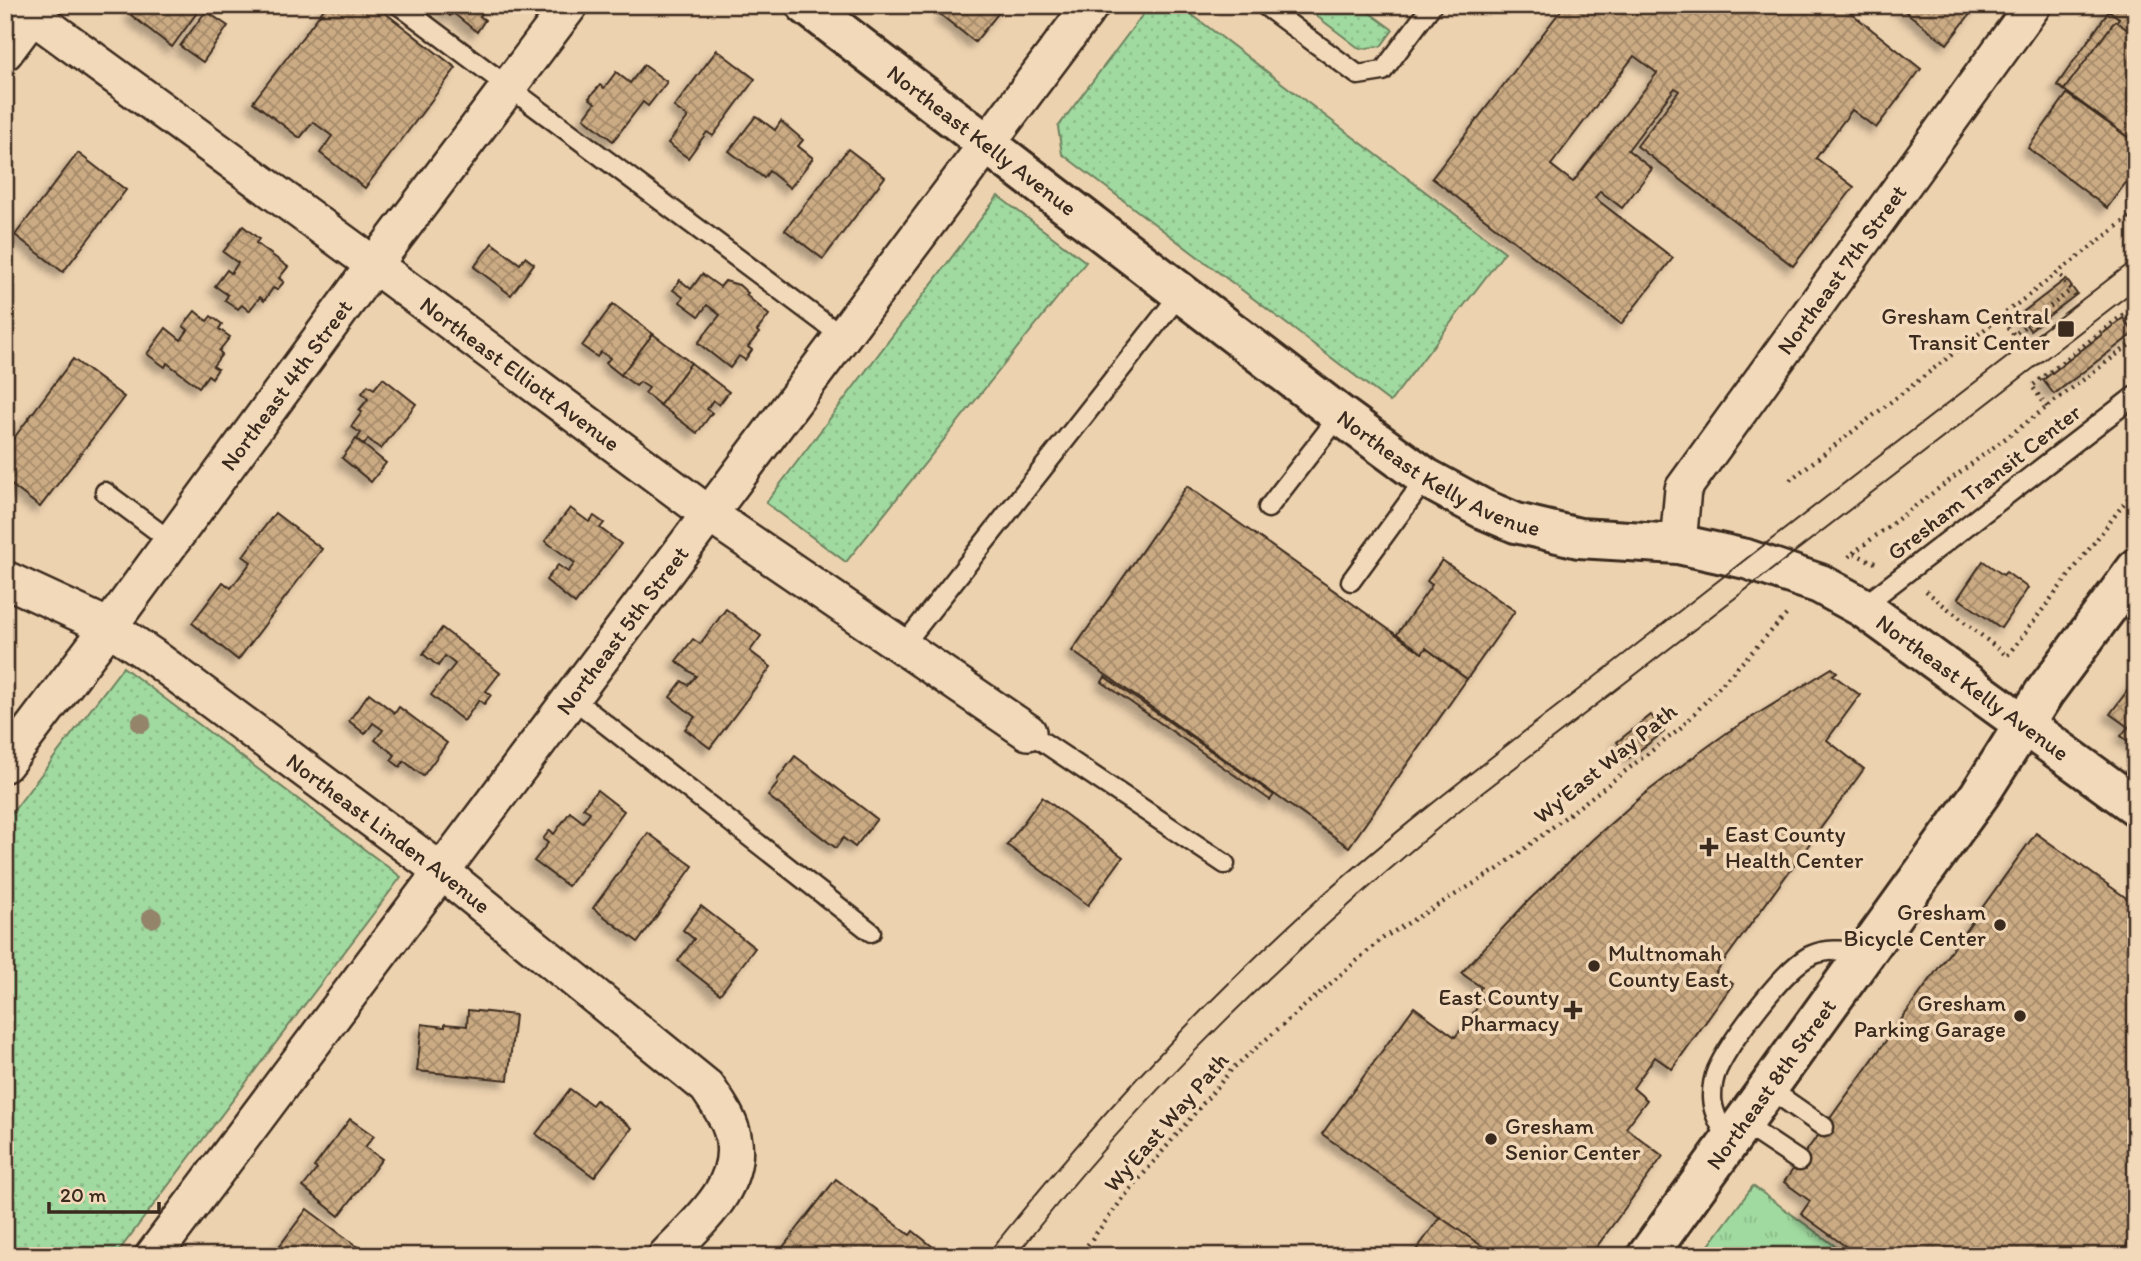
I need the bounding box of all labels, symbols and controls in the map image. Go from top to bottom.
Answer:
street label: Northeast Kelly Avenue [882,59,1083,222]
street label: Northeast 7th Street [1771,179,1913,360]
street label: Northeast Elliott Avenue [415,290,626,457]
street label: Northeast 4th Street [214,294,358,476]
place label: Gresham Central Transit Center [1881,302,2050,356]
marker: Gresham Central Transit Center [2056,319,2076,339]
street label: Gresham Transit Center [1882,398,2087,566]
street label: Northeast Kelly Avenue [1332,404,1543,542]
street label: Northeast 5th Street [550,540,694,720]
street label: Northeast Kelly Avenue [1871,608,2075,767]
street label: Wy'East Way Path [1528,697,1682,829]
street label: Northeast Linden Avenue [281,747,496,920]
place label: East County Health Center [1725,820,1863,874]
marker: East County Health Center [1699,837,1719,857]
place label: Gresham Bicycle Center [1843,898,1986,952]
marker: Gresham Bicycle Center [1992,917,2008,933]
place label: Multnomah County East [1608,939,1729,993]
marker: Multnomah County East [1586,958,1602,974]
place label: East County Pharmacy [1439,983,1559,1037]
place label: Gresham Parking Garage [1854,989,2006,1043]
street label: Northeast 8th Street [1700,993,1842,1175]
marker: East County Pharmacy [1565,1002,1581,1018]
marker: Gresham Parking Garage [2012,1008,2028,1024]
street label: Wy'East Way Path [1098,1046,1234,1198]
place label: Gresham Senior Center [1505,1112,1641,1166]
marker: Gresham Senior Center [1483,1131,1499,1147]
scale bar [49,1170,159,1214]
text: 20 m [60,1182,107,1207]

